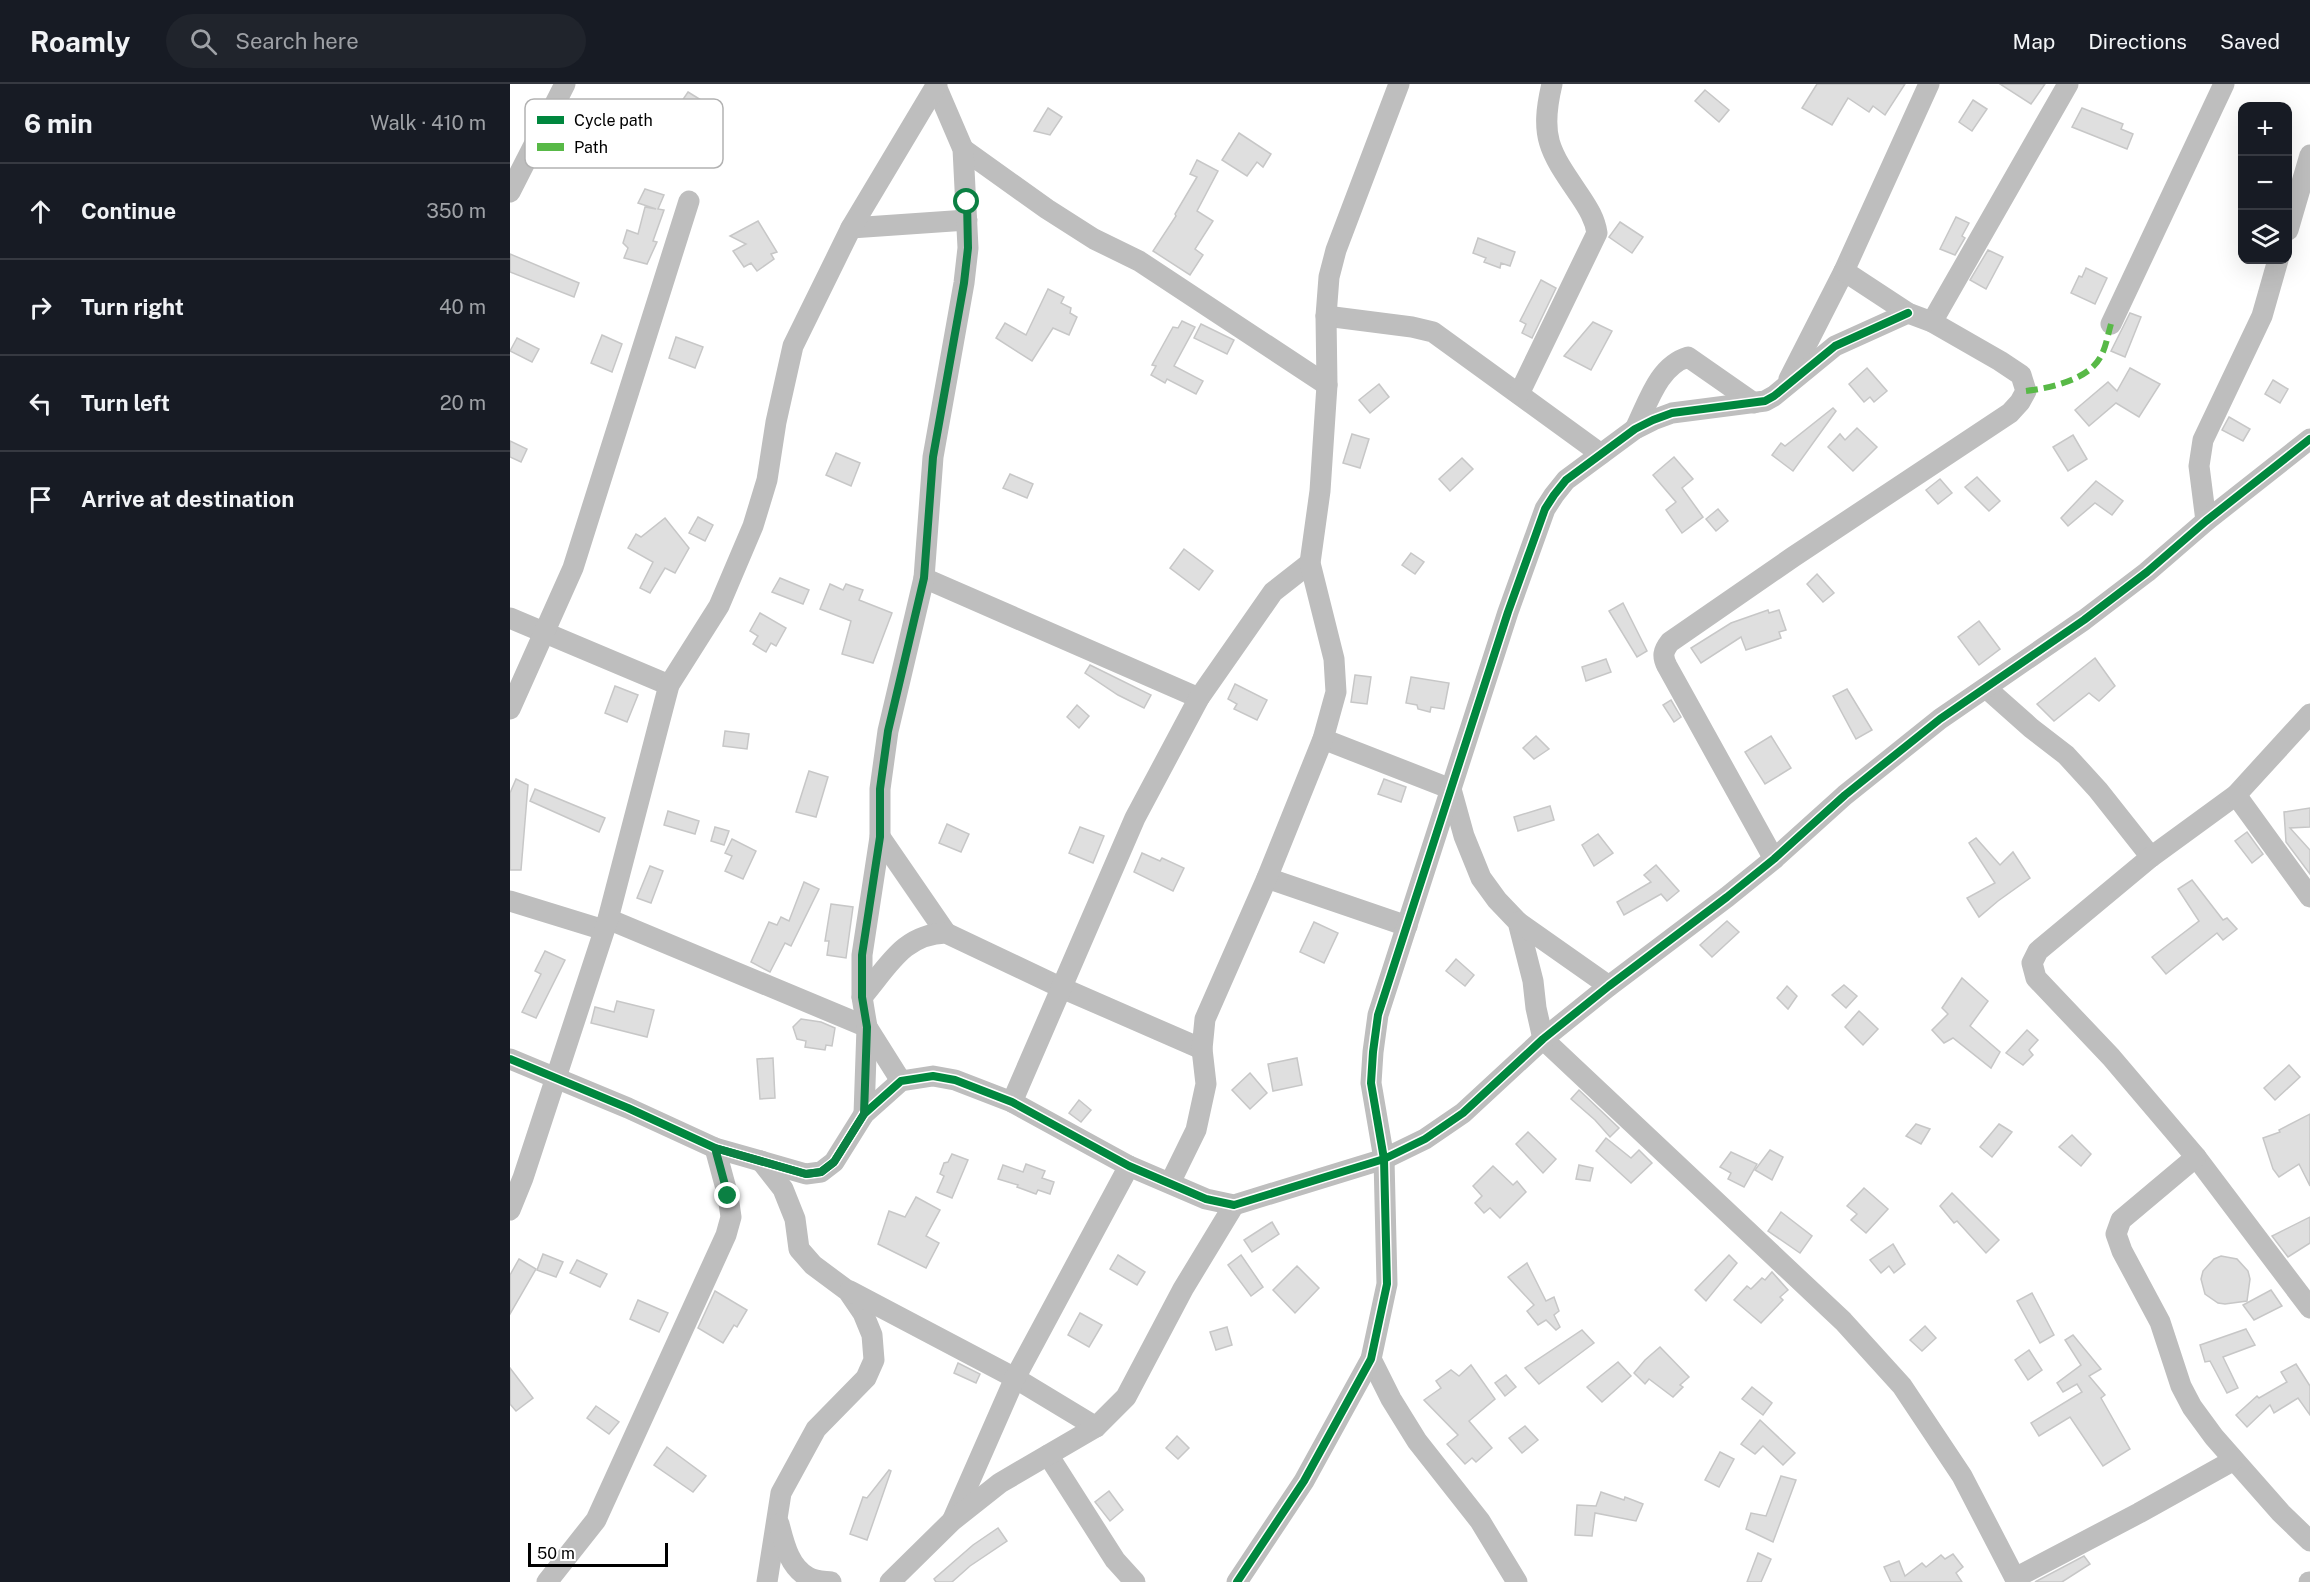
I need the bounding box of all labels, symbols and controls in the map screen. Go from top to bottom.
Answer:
search box [166,14,586,68]
text: Roamly [30,25,130,58]
icon: search [187,25,220,58]
text: Search here [235,28,359,54]
text: Map [2013,29,2055,54]
text: Directions [2088,29,2187,54]
text: Saved [2220,29,2280,54]
legend [525,99,723,168]
map controls [2238,102,2292,264]
button: + [2238,102,2292,156]
text: 6 min [24,108,93,139]
text: Walk · 410 m [370,111,486,135]
text: Cycle path [574,111,653,130]
text: Path [574,138,608,157]
button: − [2238,156,2292,210]
route start [953,188,979,214]
icon: ahead [24,195,57,228]
text: Continue [81,198,176,224]
text: 350 m [426,199,486,223]
button: layers [2238,210,2292,264]
icon: right [24,291,57,324]
text: Turn right [81,294,184,320]
text: 40 m [439,295,486,319]
icon: left [24,387,57,420]
text: Turn left [81,390,170,416]
text: 20 m [440,391,486,415]
icon: arrive [24,483,57,516]
text: Arrive at destination [81,486,294,512]
route end [714,1182,740,1208]
scale bar [528,1540,668,1568]
text: 50 m [537,1544,575,1563]

